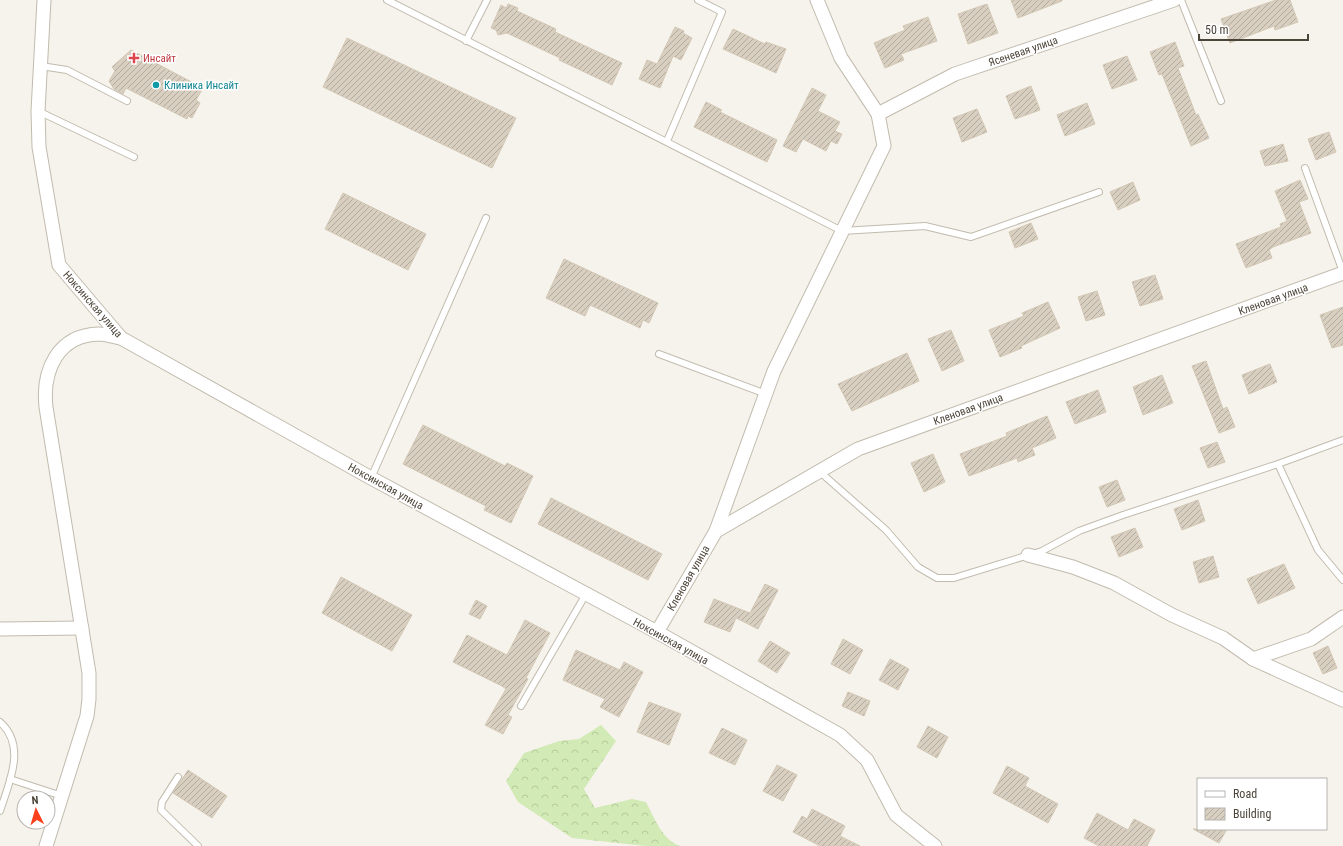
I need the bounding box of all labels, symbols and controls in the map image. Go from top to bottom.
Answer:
scale bar [1199,16,1308,42]
text: 50 m [1205,23,1229,37]
street label: Ясеневая улица [987,34,1060,69]
marker: Инсайт [128,52,140,64]
place label: Инсайт [143,52,176,65]
place label: Клиника Инсайт [164,79,239,92]
marker: Клиника Инсайт [151,80,161,90]
street label: Ноксинская улица [60,268,125,340]
street label: Кленовая улица [1237,281,1310,318]
street label: Кленовая улица [932,391,1005,428]
street label: Ноксинская улица [346,460,426,512]
street label: Кленовая улица [664,543,712,613]
street label: Ноксинская улица [631,615,711,667]
legend [1197,778,1327,830]
text: Road [1233,787,1257,801]
north arrow [16,790,56,830]
text: N [31,794,39,807]
text: Building [1233,807,1271,821]

